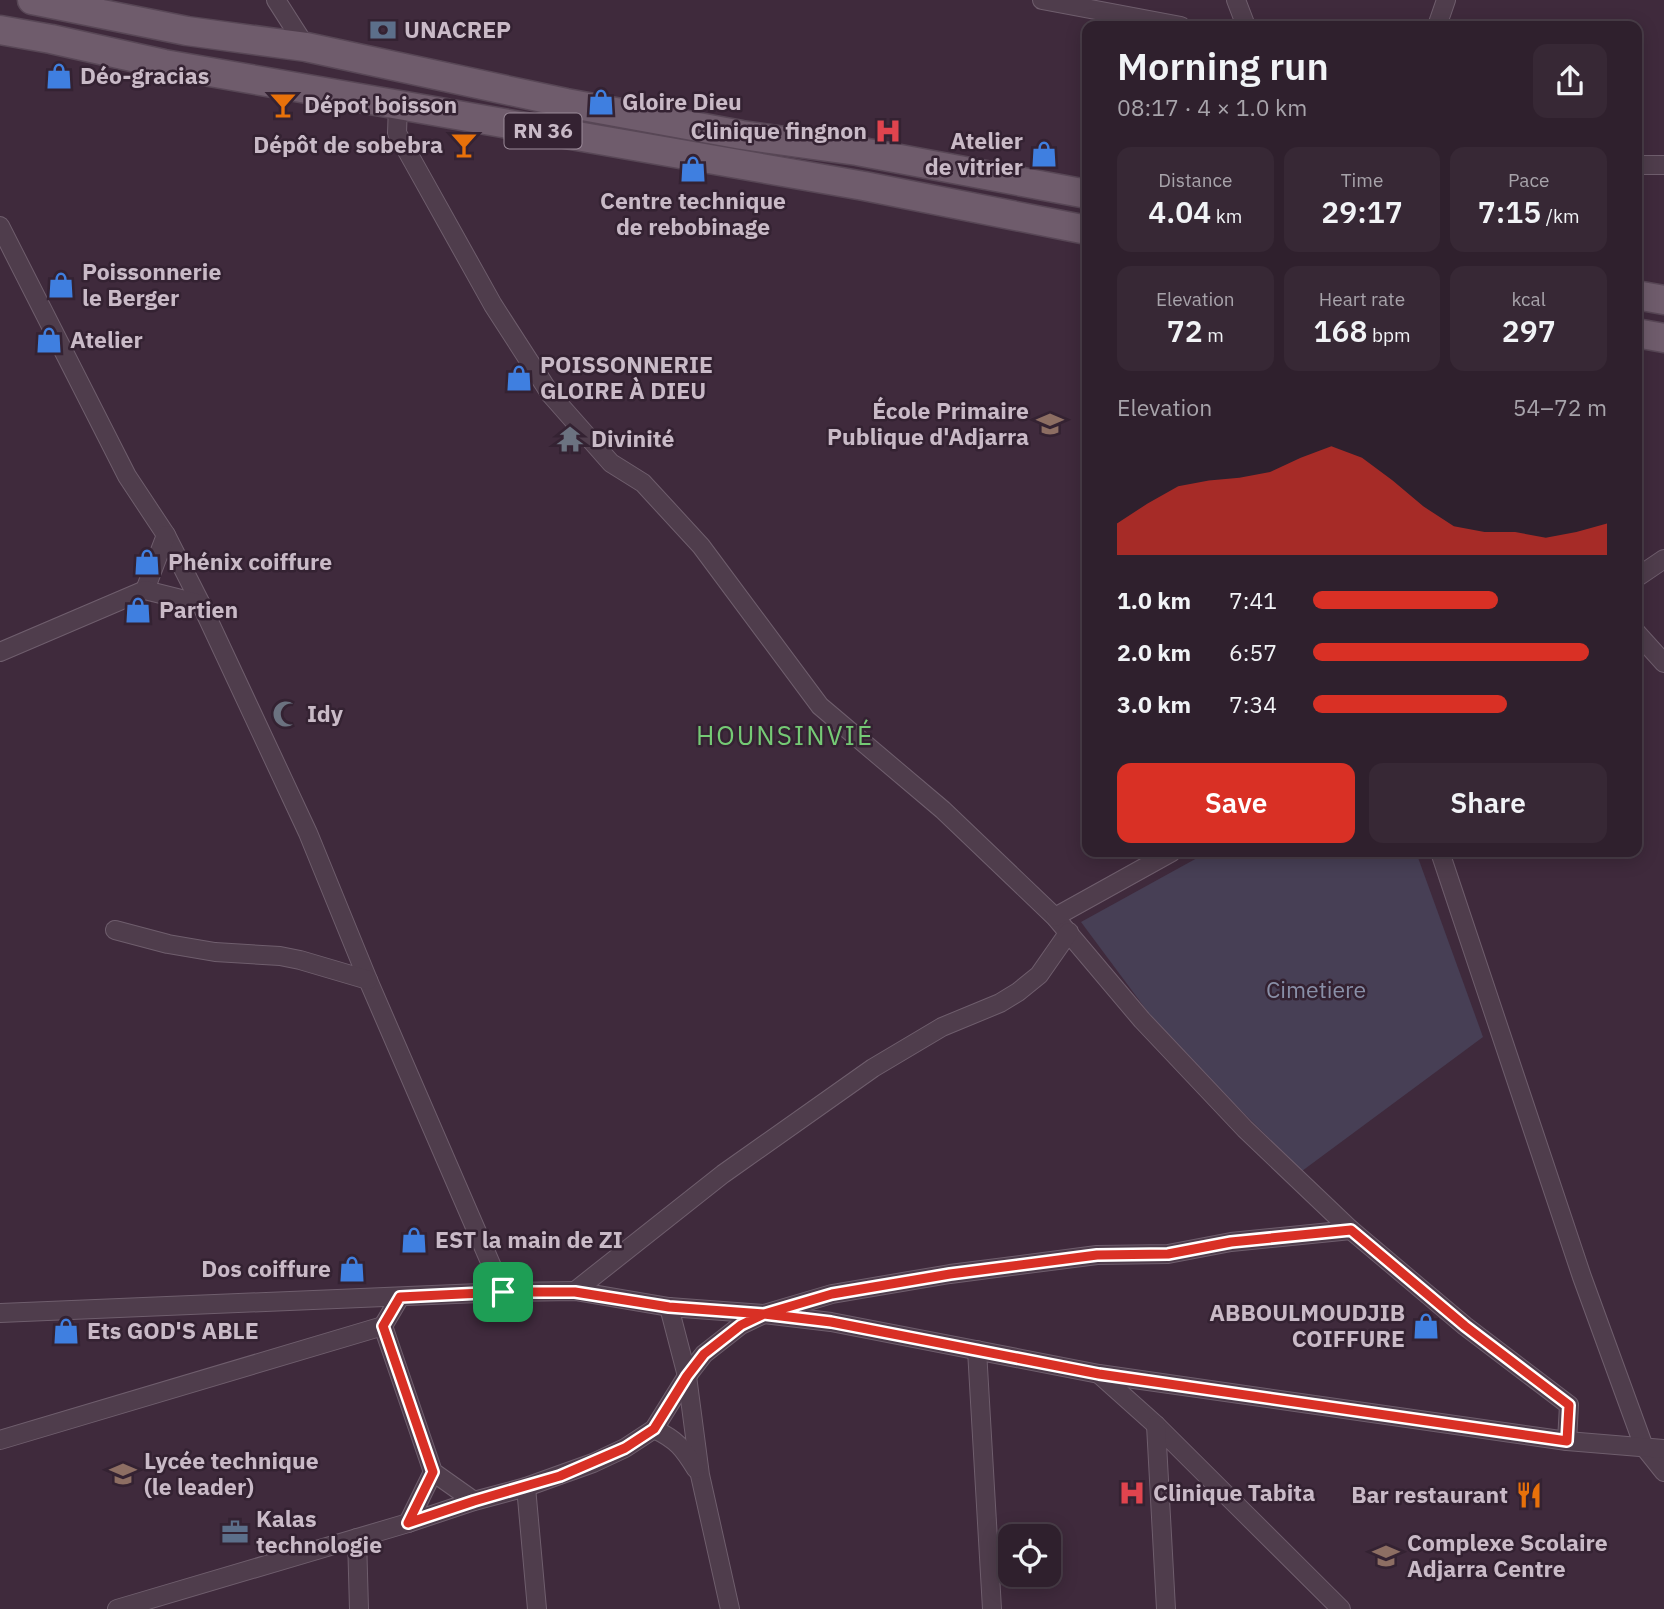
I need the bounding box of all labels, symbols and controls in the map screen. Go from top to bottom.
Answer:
place label: UNACREP [404,14,511,44]
bank icon: UNACREP [368,15,398,45]
text: Morning run [1117,41,1329,90]
button: share [1533,44,1607,118]
place label: Déo-gracias [80,60,209,90]
shop icon: Déo-gracias [44,61,74,91]
place label: Gloire Dieu [622,86,742,116]
shop icon: Gloire Dieu [586,87,616,117]
place label: Dépot boisson [304,89,457,119]
bar icon: Dépot boisson [268,90,298,120]
text: 08:17 · 4 × 1.0 km [1117,92,1307,122]
road number: RN 36 [504,114,582,148]
place label: Clinique fingnon [690,115,867,145]
hospital icon: Clinique fingnon [873,116,903,146]
place label: Atelier de vitrier [925,125,1023,181]
place label: Dépôt de sobebra [253,129,443,159]
bar icon: Dépôt de sobebra [449,130,479,160]
shop icon: Atelier de vitrier [1029,139,1059,169]
shop icon: Centre technique de rebobinage [678,154,708,184]
text: Distance [1158,168,1232,192]
text: Time [1341,168,1383,192]
text: Pace [1508,168,1549,192]
place label: Centre technique de rebobinage [600,185,786,241]
text: 4.04 [1148,192,1211,231]
text: 29:17 [1321,192,1403,231]
text: 7:15 [1478,192,1541,231]
text: km [1211,204,1242,228]
text: /km [1541,204,1580,228]
place label: Poissonnerie le Berger [82,256,221,312]
shop icon: Poissonnerie le Berger [46,270,76,300]
text: Elevation [1156,287,1235,311]
text: Heart rate [1319,287,1405,311]
text: kcal [1511,287,1546,311]
text: 72 [1167,311,1203,350]
text: 168 [1313,311,1367,350]
text: 297 [1502,311,1556,350]
text: m [1203,323,1224,347]
text: bpm [1367,323,1411,347]
place label: Atelier [70,324,143,354]
shop icon: Atelier [34,325,64,355]
place label: POISSONNERIE GLOIRE À DIEU [540,349,713,405]
shop icon: POISSONNERIE GLOIRE À DIEU [504,363,534,393]
text: Elevation [1117,392,1212,422]
text: 54–72 m [1513,392,1607,422]
place label: École Primaire Publique d'Adjarra [827,395,1029,451]
school or university icon: École Primaire Publique d'Adjarra [1035,409,1065,439]
place label: Divinité [591,423,675,453]
temple icon: Divinité [555,424,585,454]
place label: Phénix coiffure [168,546,332,576]
shop icon: Phénix coiffure [132,547,162,577]
text: 1.0 km [1117,585,1191,615]
text: 7:41 [1229,585,1277,615]
place label: Partien [159,594,238,624]
shop icon: Partien [123,595,153,625]
text: 2.0 km [1117,637,1191,667]
text: 6:57 [1229,637,1277,667]
text: 3.0 km [1117,689,1191,719]
text: 7:34 [1229,689,1277,719]
place label: Idy [307,698,344,728]
mosque icon: Idy [271,699,301,729]
district label: HOUNSINVIÉ [696,718,874,752]
button: Save [1117,763,1355,843]
button: Share [1369,763,1607,843]
park label: Cimetiere [1266,974,1366,1004]
place label: EST la main de ZI [435,1224,623,1254]
shop icon: EST la main de ZI [399,1225,429,1255]
place label: Dos coiffure [201,1253,331,1283]
shop icon: Dos coiffure [337,1254,367,1284]
pin [473,1262,533,1322]
icon: arrive [484,1273,522,1311]
place label: ABBOULMOUDJIB COIFFURE [1209,1297,1405,1353]
shop icon: ABBOULMOUDJIB COIFFURE [1411,1311,1441,1341]
place label: Ets GOD'S ABLE [87,1315,259,1345]
shop icon: Ets GOD'S ABLE [51,1316,81,1346]
place label: Lycée technique (le leader) [144,1445,319,1501]
school or university icon: Lycée technique (le leader) [108,1459,138,1489]
place label: Clinique Tabita [1153,1477,1315,1507]
hospital icon: Clinique Tabita [1117,1478,1147,1508]
place label: Bar restaurant [1351,1479,1508,1509]
restaurant icon: Bar restaurant [1514,1480,1544,1510]
place label: Kalas technologie [256,1503,382,1559]
office icon: Kalas technologie [220,1517,250,1547]
map controls [998,1524,1061,1587]
button: locate [998,1524,1061,1587]
place label: Complexe Scolaire Adjarra Centre [1407,1527,1608,1583]
school or university icon: Complexe Scolaire Adjarra Centre [1371,1541,1401,1571]

